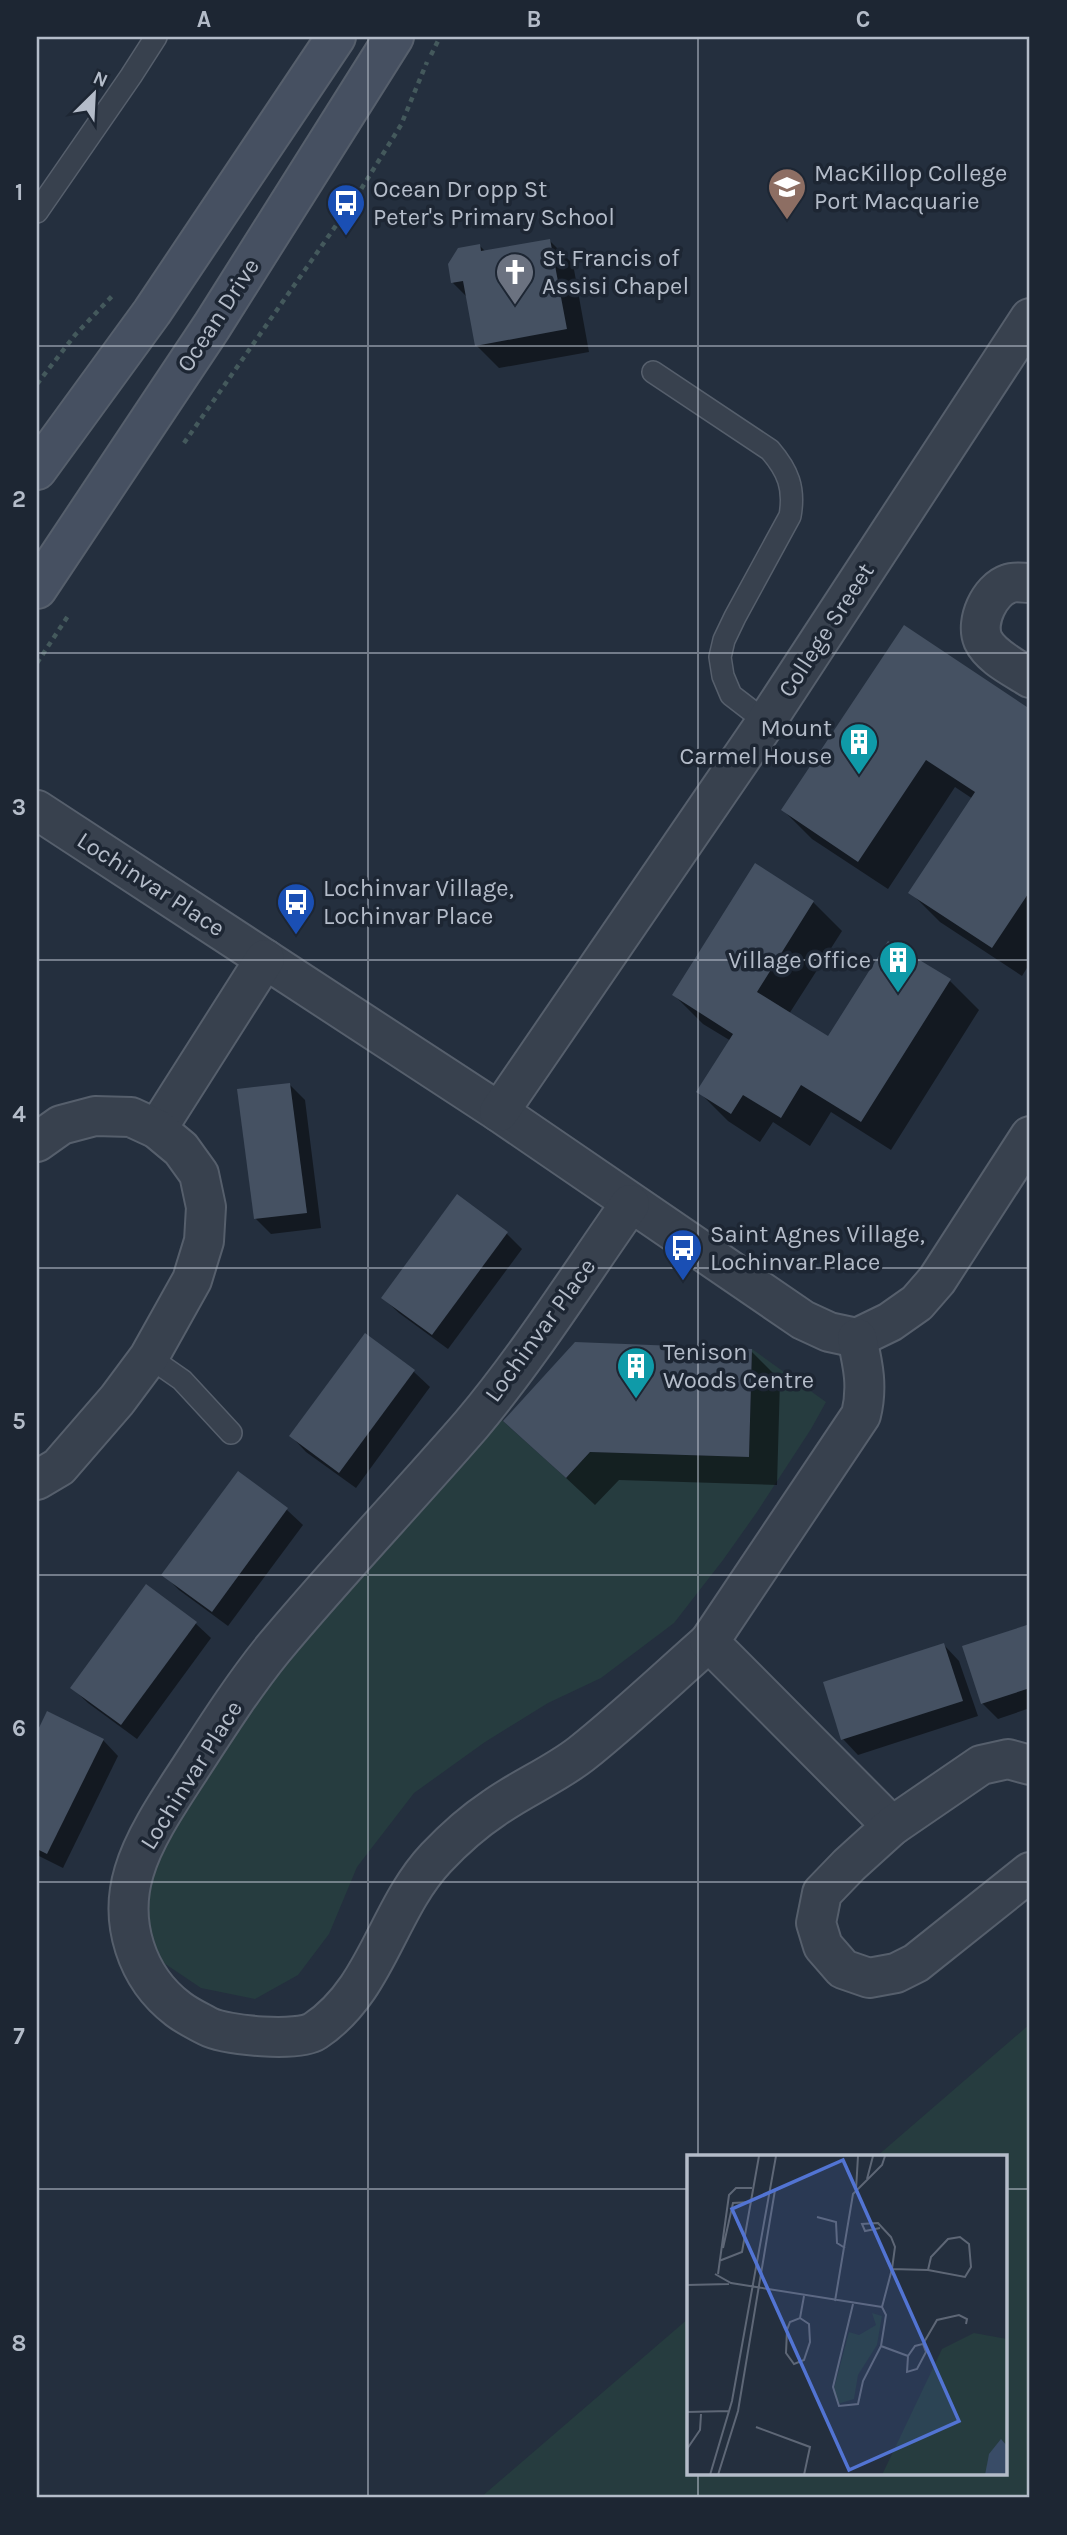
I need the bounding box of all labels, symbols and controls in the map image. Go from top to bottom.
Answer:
text: A [197,6,211,33]
text: B [527,6,541,33]
text: C [856,6,870,33]
north arrow [60,60,130,130]
text: N [90,67,111,92]
place label: MacKillop College Port Macquarie [814,159,1007,215]
school or university icon: MacKillop College Port Macquarie [766,166,808,221]
place label: Ocean Dr opp St Peter's Primary School [373,175,615,231]
text: 1 [15,179,23,206]
bus stop icon: Ocean Dr opp St Peter's Primary School [325,182,367,237]
place label: St Francis of Assisi Chapel [542,244,689,300]
church icon: St Francis of Assisi Chapel [494,251,536,306]
street label: Ocean Drive [171,253,265,377]
text: 2 [12,486,26,513]
street label: College Sreeet [772,558,880,702]
place label: Mount Carmel House [680,714,832,770]
building icon: Mount Carmel House [838,721,880,776]
text: 3 [12,794,26,821]
street label: Lochinvar Place [72,826,230,942]
place label: Lochinvar Village, Lochinvar Place [323,874,514,930]
bus stop icon: Lochinvar Village, Lochinvar Place [275,881,317,936]
building icon: Village Office [877,939,919,994]
place label: Village Office [728,946,871,974]
text: 4 [12,1101,26,1128]
place label: Saint Agnes Village, Lochinvar Place [710,1220,925,1276]
bus stop icon: Saint Agnes Village, Lochinvar Place [662,1227,704,1282]
street label: Lochinvar Place [479,1253,601,1407]
place label: Tenison Woods Centre [663,1338,814,1394]
building icon: Tenison Woods Centre [615,1345,657,1400]
text: 5 [12,1408,26,1435]
street label: Lochinvar Place [134,1695,248,1855]
text: 6 [12,1715,26,1742]
text: 7 [13,2023,25,2050]
inset map [687,2155,1007,2476]
text: 8 [12,2330,26,2357]

